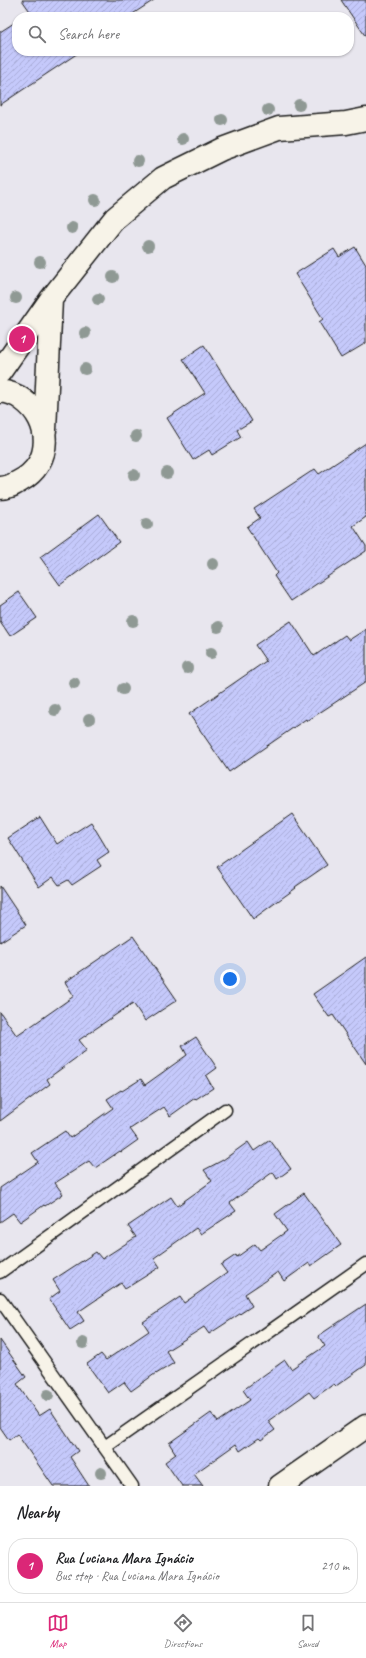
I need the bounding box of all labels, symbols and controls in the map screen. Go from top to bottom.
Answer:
search box [12,12,354,56]
icon: search [26,23,48,45]
text: Search here [58,25,119,44]
pin: 1 [9,324,35,354]
your location [220,969,240,989]
text: Nearby [16,1502,59,1523]
text: Rua Luciana Mara Ignácio [55,1549,193,1568]
text: 1 [27,1558,33,1574]
text: 210 m [321,1558,349,1574]
text: Bus stop · Rua Luciana Mara Ignácio [55,1568,219,1584]
tab: Map [47,1612,69,1650]
tab: Directions [164,1612,202,1650]
tab: Saved [297,1612,319,1650]

